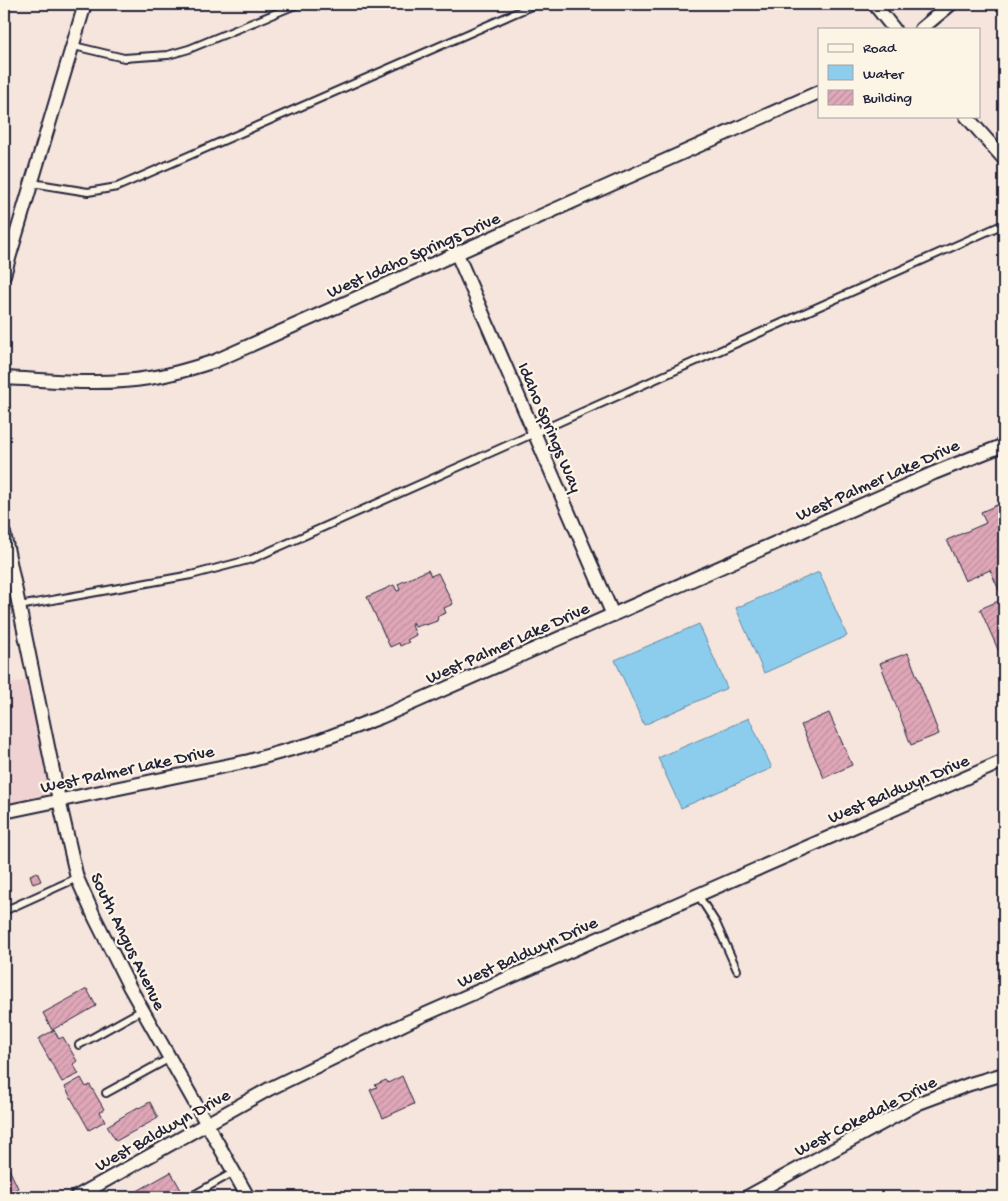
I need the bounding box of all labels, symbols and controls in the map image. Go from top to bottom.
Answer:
legend [818,28,980,118]
text: Road [863,40,897,58]
text: Water [863,66,905,84]
text: Building [862,90,912,108]
street label: West Idaho Springs Drive [324,208,505,304]
street label: Idaho Springs Way [512,360,586,496]
street label: West Palmer Lake Drive [793,435,964,527]
street label: West Palmer Lake Drive [423,598,594,690]
street label: West Palmer Lake Drive [39,742,217,799]
street label: West Baldwyn Drive [825,751,973,830]
street label: South Angus Avenue [84,870,169,1015]
street label: West Baldwyn Drive [455,913,602,994]
street label: West Cokedale Drive [792,1072,941,1162]
street label: West Baldwyn Drive [92,1085,235,1177]

